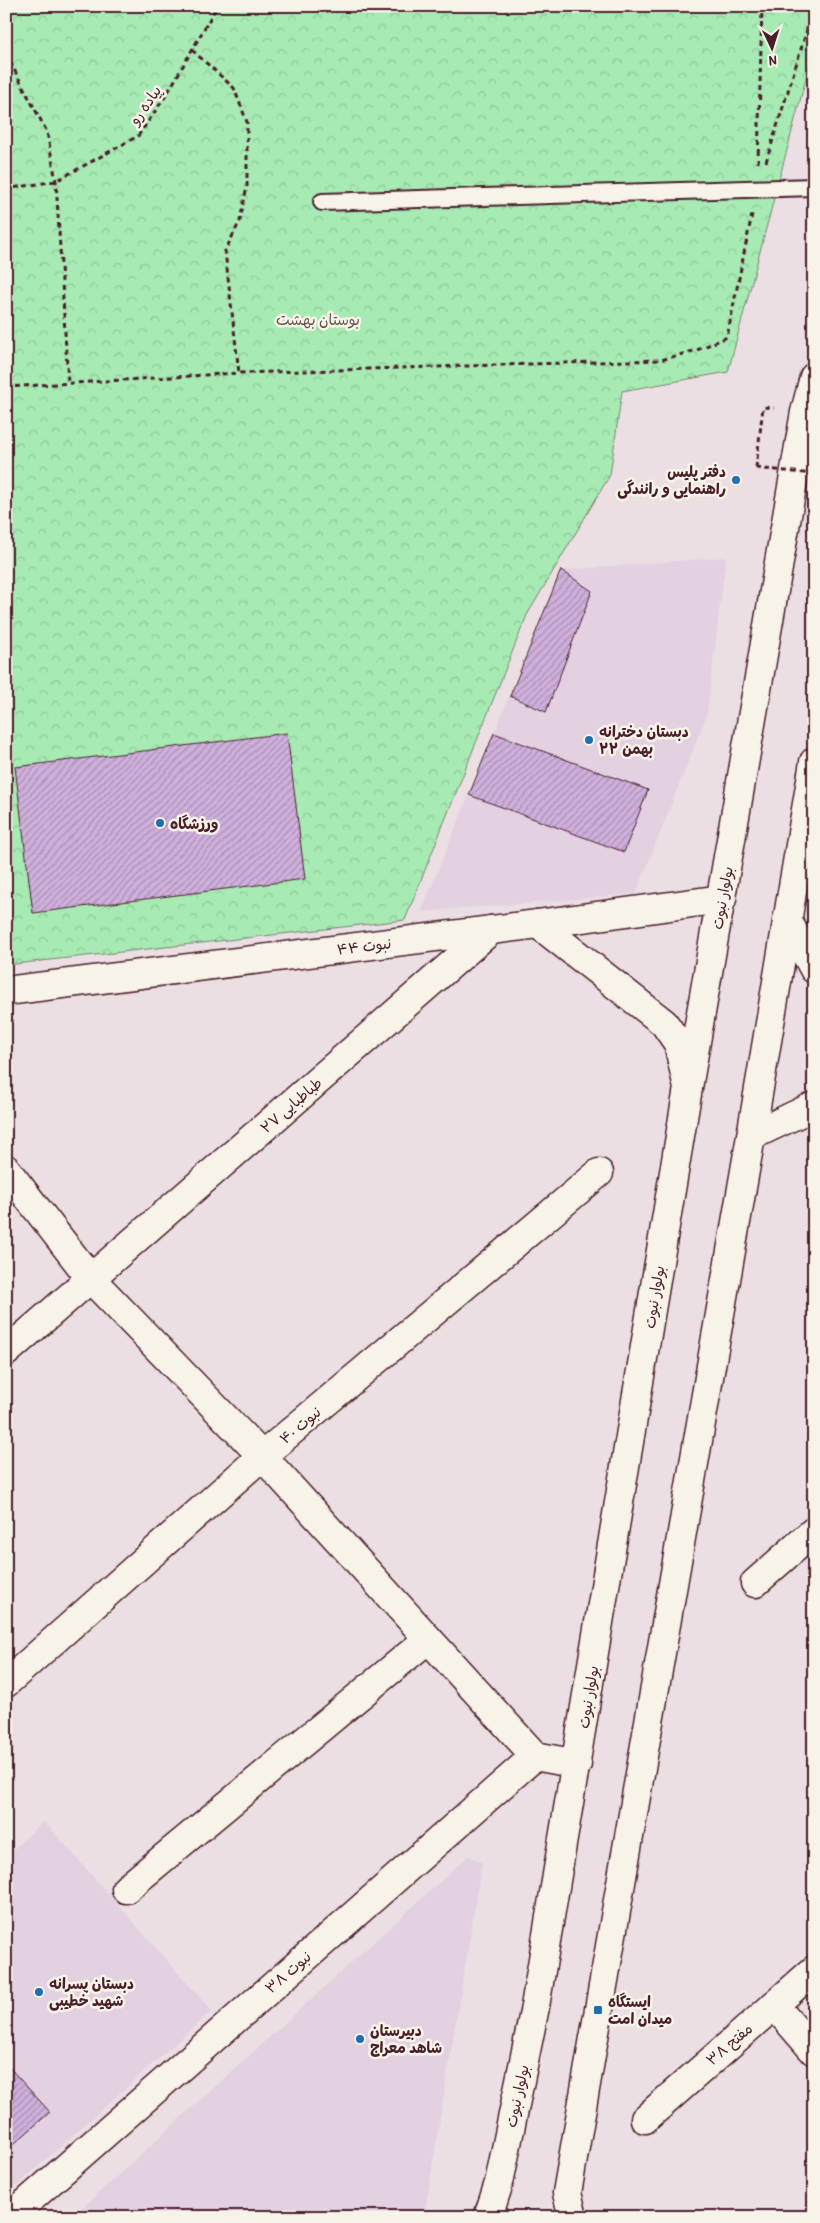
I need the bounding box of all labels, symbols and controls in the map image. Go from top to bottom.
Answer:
north arrow [748,22,798,72]
text: N [768,52,777,71]
street label: پیاده رو [123,81,166,130]
park label: بوستان بهشت [276,309,360,330]
place label: دفتر پلیس راهنمایی و رانندگی [617,461,726,499]
marker: دفتر پلیس راهنمایی و رانندگی [730,474,742,486]
place label: دبستان دخترانه ۲۲ بهمن [599,721,689,759]
marker: دبستان دخترانه ۲۲ بهمن [583,734,595,746]
place label: ورزشگاه [170,813,219,834]
marker: ورزشگاه [154,817,166,829]
street label: بولوار نبوت [706,865,738,931]
street label: نبوت ۴۴ [336,932,392,960]
street label: طباطبایی ۲۷ [256,1072,326,1138]
street label: بولوار نبوت [639,1264,669,1330]
street label: نبوت ۴۰ [275,1401,325,1449]
street label: بولوار نبوت [573,1664,603,1730]
street label: نبوت ۳۸ [260,1946,316,1998]
place label: دبستان پسرانه شهید خطیبی [49,1973,134,2011]
marker: دبستان پسرانه شهید خطیبی [33,1986,45,1998]
place label: ایستگاه میدان امت [608,1991,672,2029]
marker: ایستگاه میدان امت [592,2004,604,2016]
street label: مفتح ۳۸ [701,2018,757,2070]
place label: دبیرستان شاهد معراج [370,2020,442,2058]
marker: دبیرستان شاهد معراج [354,2033,366,2045]
street label: بولوار نبوت [500,2063,534,2129]

